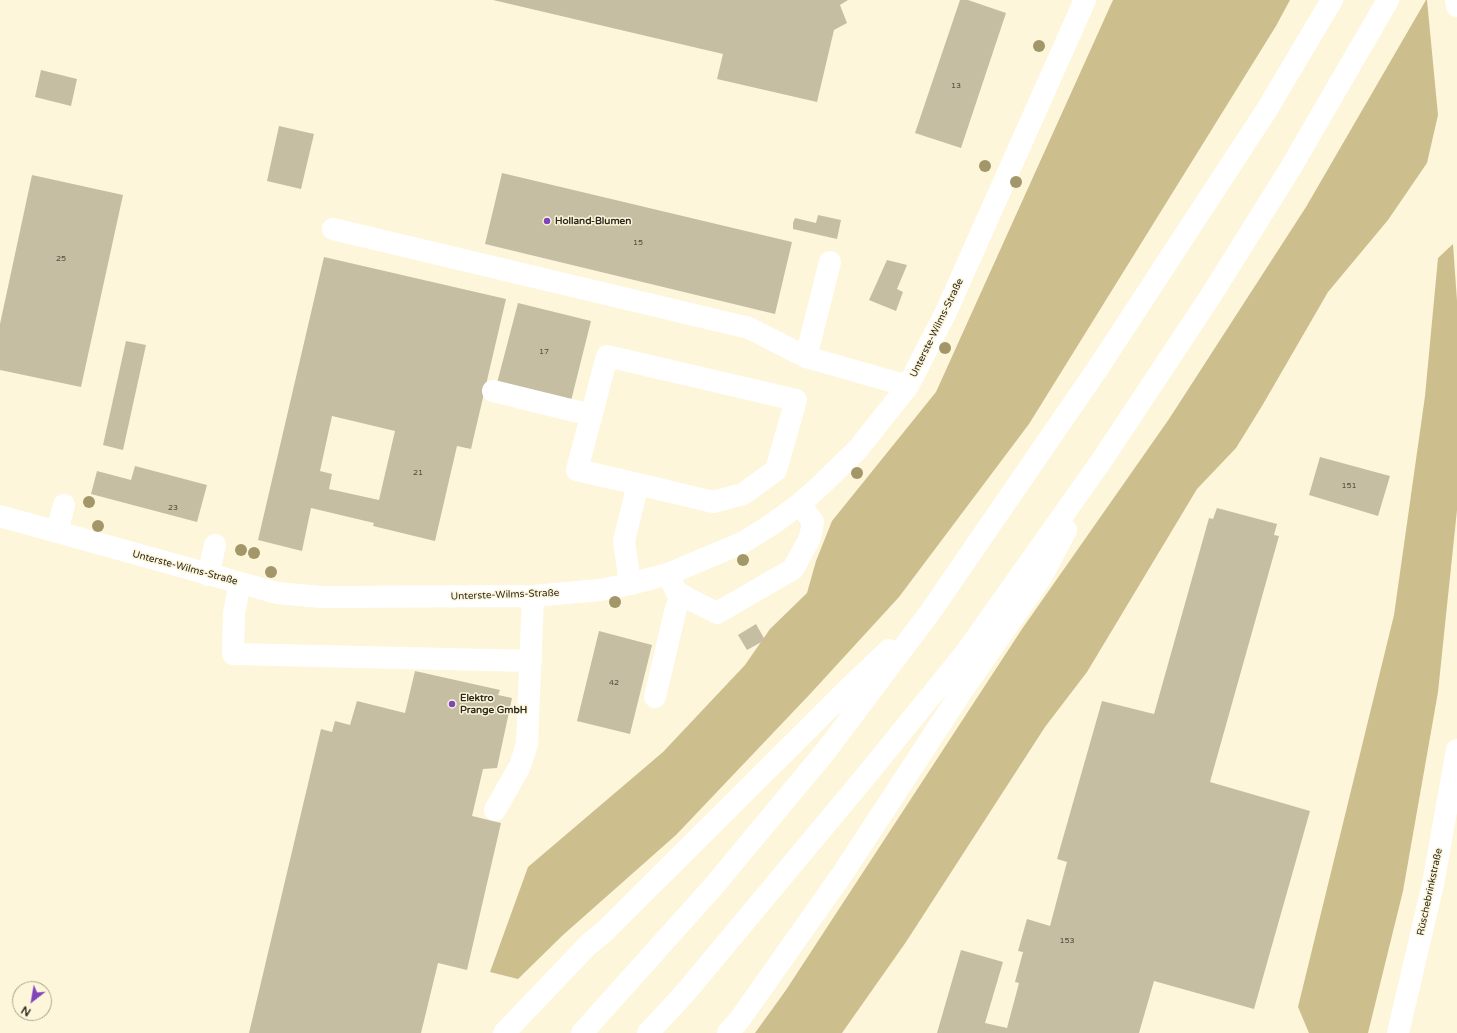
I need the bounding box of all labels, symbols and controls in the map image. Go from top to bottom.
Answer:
house number: 13 [951,81,961,91]
place label: Holland-Blumen [555,215,631,227]
marker: Holland-Blumen [542,216,552,226]
house number: 15 [633,238,643,248]
house number: 25 [56,254,66,264]
street label: Unterste-Wilms-Straße [908,277,966,379]
house number: 17 [539,347,549,357]
house number: 21 [413,468,423,478]
house number: 151 [1341,481,1357,491]
house number: 23 [168,503,178,513]
street label: Unterste-Wilms-Straße [131,548,239,588]
street label: Unterste-Wilms-Straße [450,587,560,603]
house number: 42 [609,678,619,688]
place label: Elektro Prange GmbH [460,692,527,716]
marker: Elektro Prange GmbH [447,699,457,709]
street label: Rüschebrinkstraße [1415,847,1445,937]
house number: 153 [1059,936,1075,946]
north arrow [12,981,52,1021]
text: N [19,1003,33,1019]

